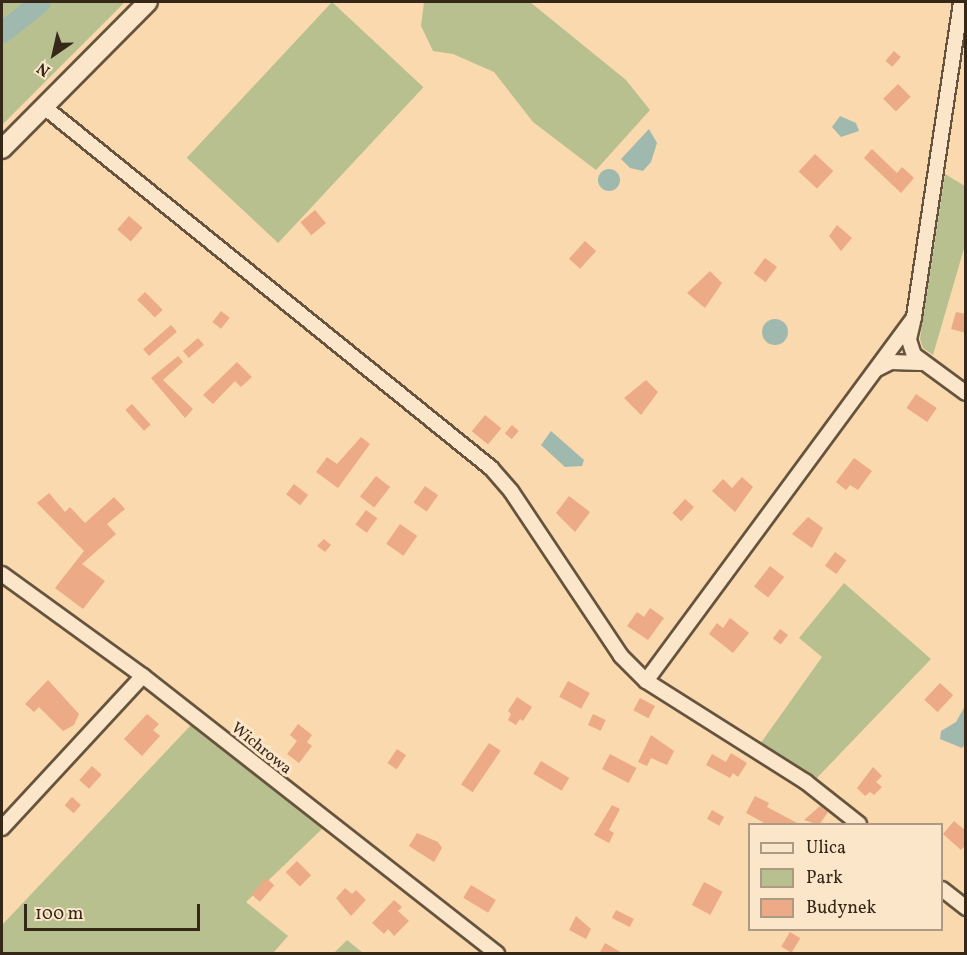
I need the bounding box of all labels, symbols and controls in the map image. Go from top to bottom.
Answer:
north arrow [24,24,84,84]
text: N [33,57,55,81]
street label: Wichrowa [227,719,295,779]
legend [748,823,943,931]
text: Ulica [806,836,846,861]
text: Park [806,866,843,891]
scale bar [27,892,202,930]
text: Budynek [806,896,876,921]
text: 100 m [35,902,84,927]

